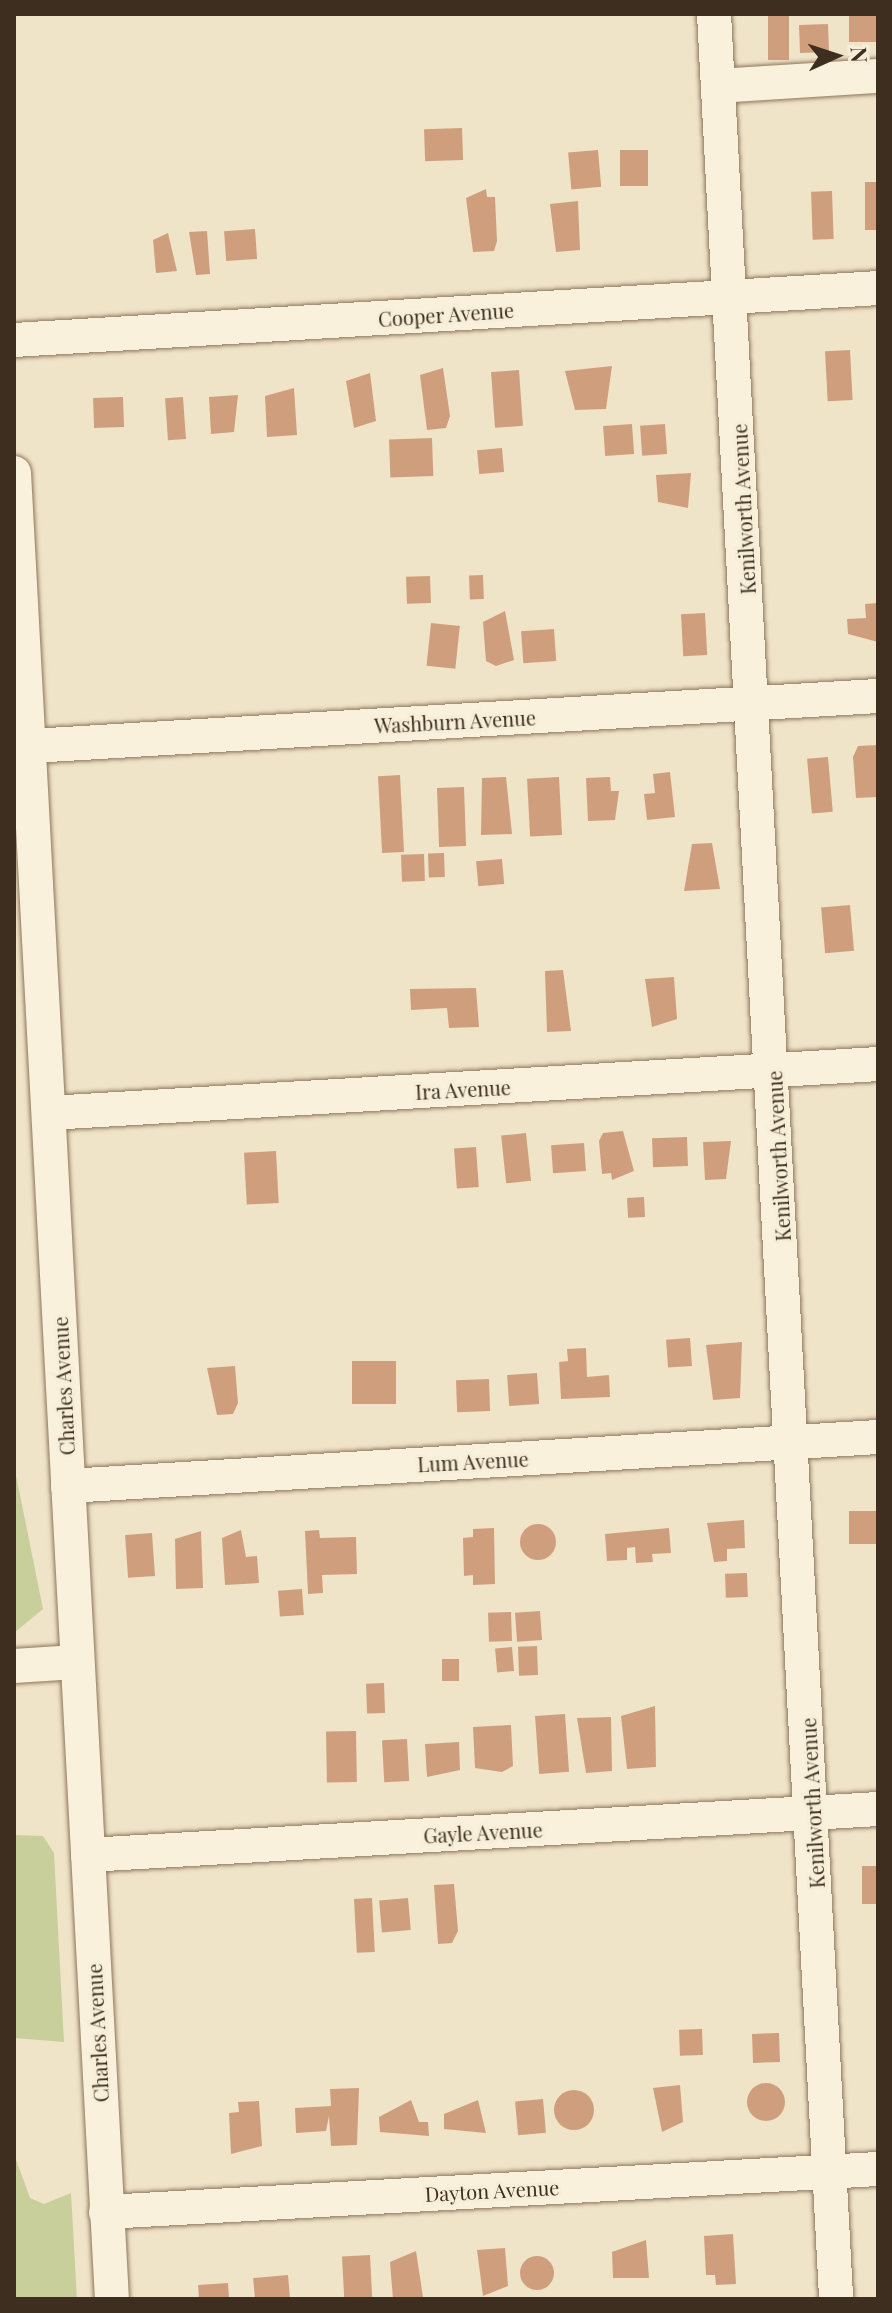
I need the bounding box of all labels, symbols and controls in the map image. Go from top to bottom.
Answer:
north arrow [796,16,876,96]
text: N [845,46,875,63]
street label: Cooper Avenue [377,297,515,331]
street label: Kenilworth Avenue [727,423,759,595]
street label: Washburn Avenue [373,705,537,737]
street label: Kenilworth Avenue [762,1070,794,1242]
street label: Ira Avenue [414,1074,512,1104]
street label: Charles Avenue [47,1316,79,1456]
street label: Lum Avenue [416,1446,530,1476]
street label: Kenilworth Avenue [796,1717,828,1889]
street label: Gayle Avenue [422,1817,544,1847]
street label: Charles Avenue [81,1963,113,2103]
street label: Dayton Avenue [424,2174,560,2206]

